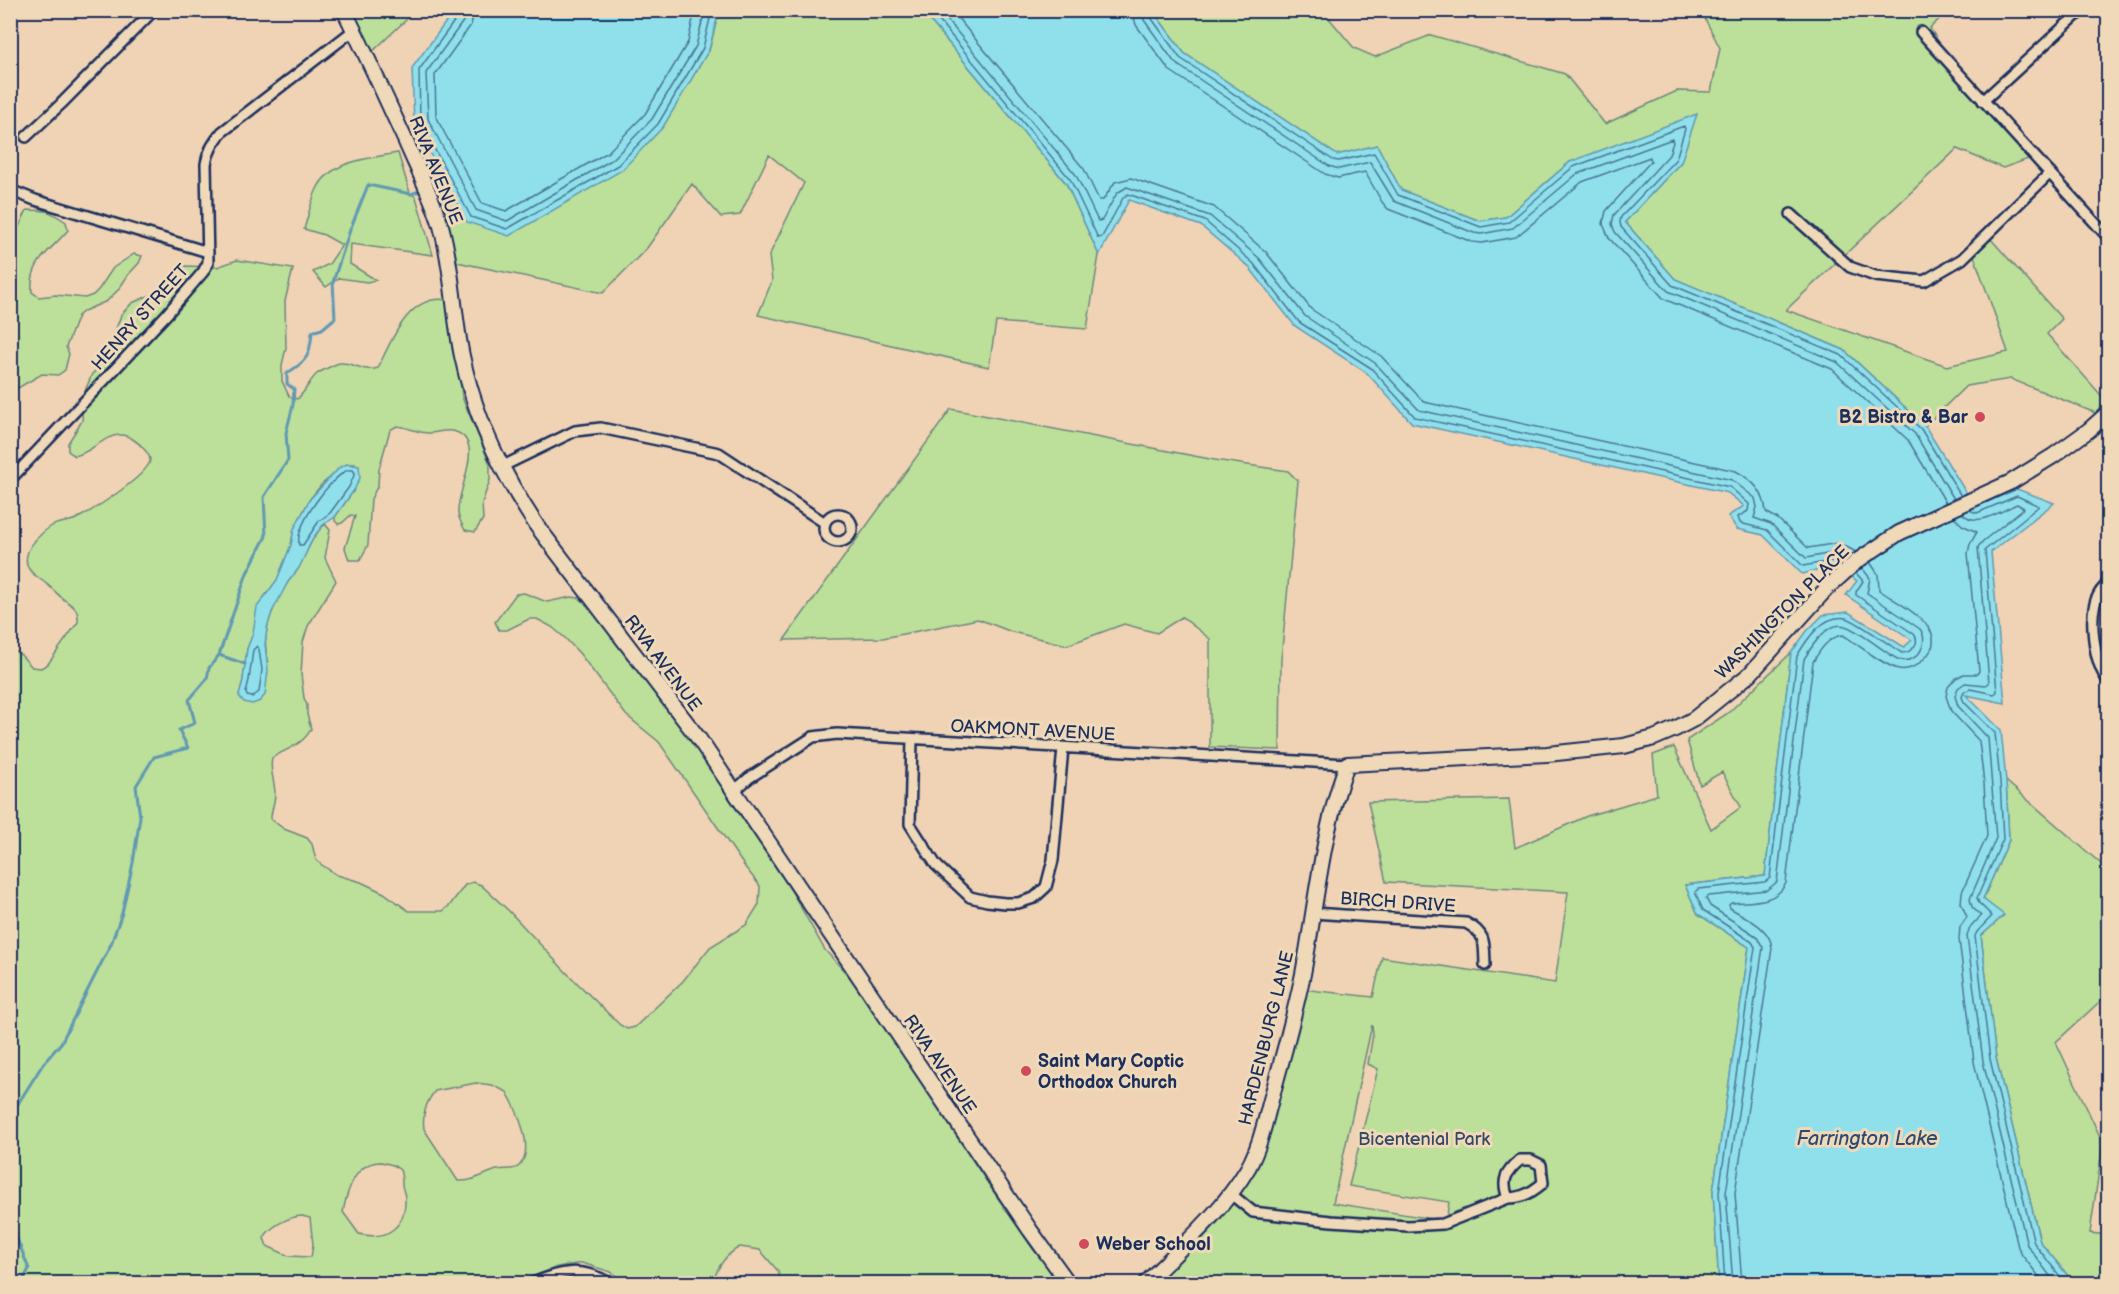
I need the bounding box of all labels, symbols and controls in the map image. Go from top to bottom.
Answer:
street label: RIVA AVENUE [404,113,467,228]
street label: HENRY STREET [87,260,193,375]
place label: B2 Bistro & Bar [1839,407,1969,428]
marker: B2 Bistro & Bar [1973,410,1987,424]
street label: WASHINGTON PLACE [1711,541,1854,684]
street label: RIVA AVENUE [620,611,706,716]
street label: OAKMONT AVENUE [950,716,1116,745]
street label: BIRCH DRIVE [1339,888,1457,917]
street label: HARDENBURG LANE [1235,949,1298,1127]
street label: RIVA AVENUE [899,1011,980,1118]
place label: Saint Mary Coptic Orthodox Church [1038,1051,1184,1093]
marker: Saint Mary Coptic Orthodox Church [1019,1064,1033,1078]
water label: Farrington Lake [1796,1127,1938,1151]
park label: Bicentenial Park [1358,1129,1490,1150]
place label: Weber School [1096,1234,1211,1255]
marker: Weber School [1077,1237,1091,1251]

